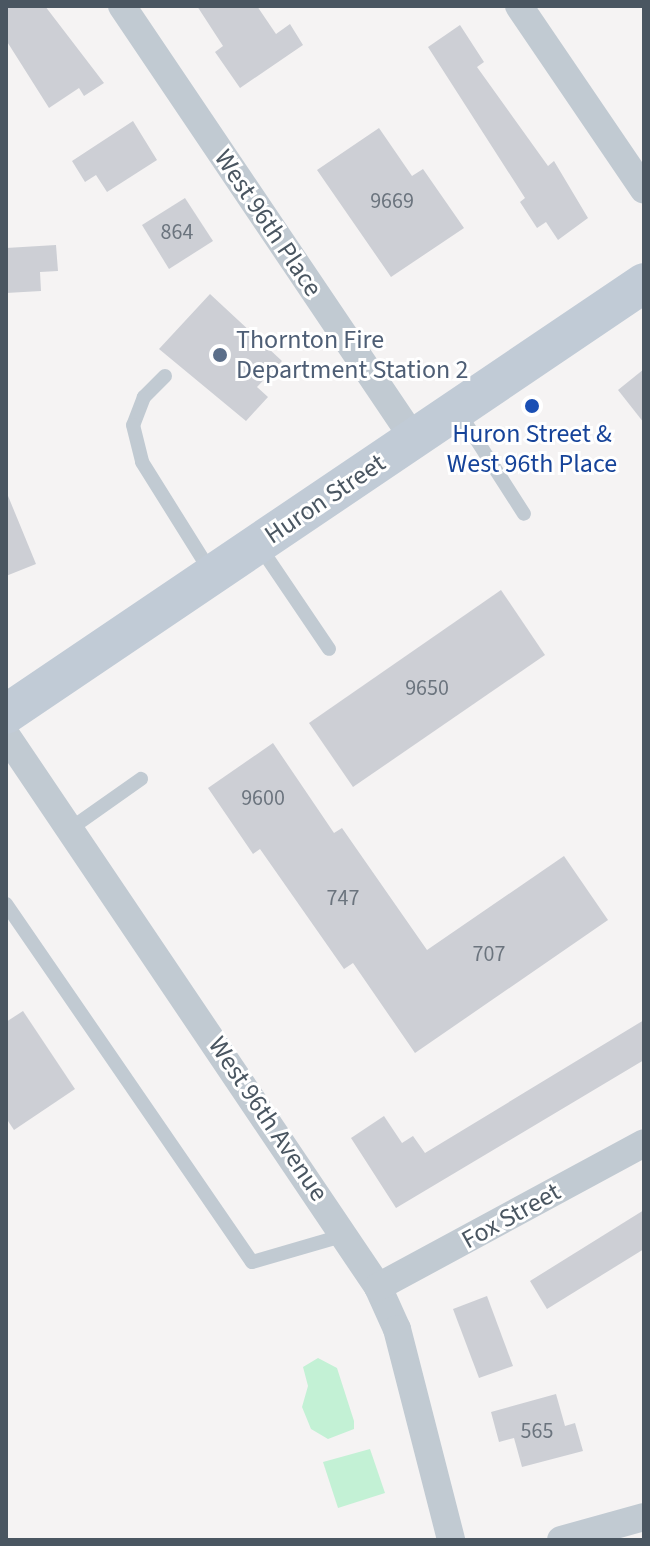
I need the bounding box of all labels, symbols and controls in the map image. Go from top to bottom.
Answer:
street label: West 96th Place [207,144,329,302]
house number: 9669 [370,189,414,215]
house number: 864 [161,220,193,246]
place label: Thornton Fire Department Station 2 [236,324,468,386]
marker: Thornton Fire Department Station 2 [211,346,229,364]
marker: Huron Street & West 96th Place [523,397,541,415]
place label: Huron Street & West 96th Place [447,418,617,480]
street label: Huron Street [259,447,391,551]
house number: 9650 [405,676,449,702]
house number: 9600 [241,786,285,812]
house number: 747 [327,886,359,912]
house number: 707 [473,942,505,968]
street label: West 96th Avenue [201,1031,335,1207]
street label: Fox Street [456,1176,566,1256]
house number: 565 [521,1419,553,1445]

